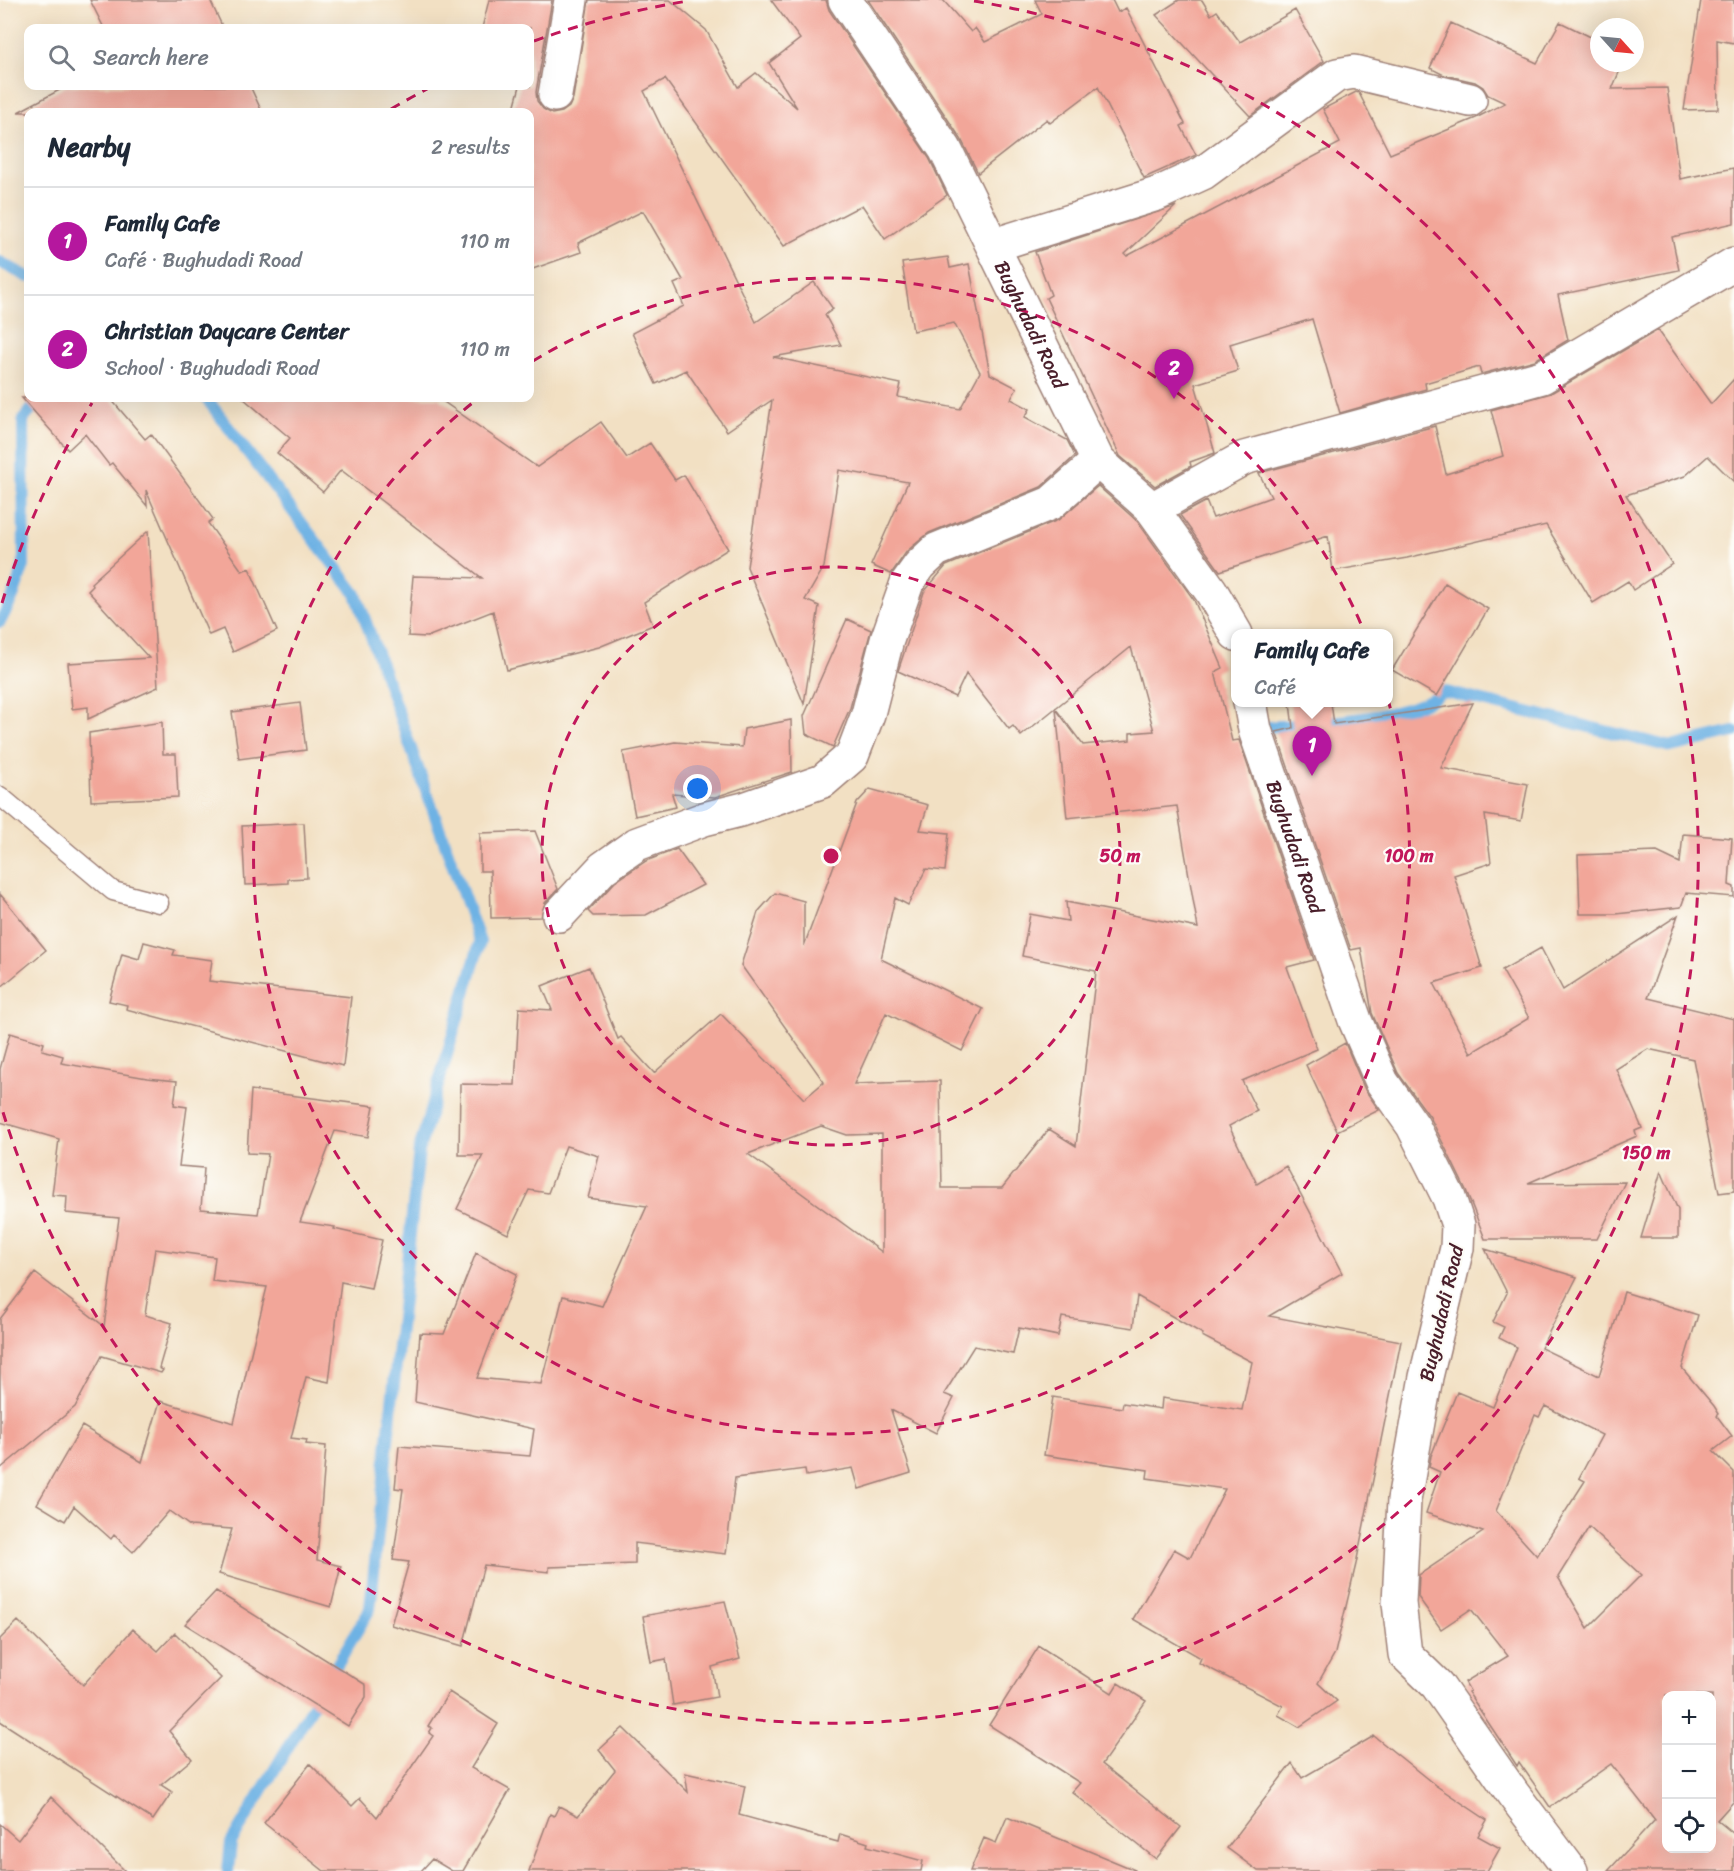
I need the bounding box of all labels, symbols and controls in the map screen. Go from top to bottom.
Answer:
north arrow [1590,18,1644,72]
search box [24,24,534,90]
text: Search here [93,38,209,77]
icon: search [45,41,78,74]
text: Nearby [48,124,130,170]
text: 2 results [431,130,510,165]
text: Family Cafe [105,204,220,243]
text: 1 [63,224,72,259]
text: 110 m [460,224,510,259]
text: Café · Bughudadi Road [105,243,302,278]
street label: Bughudadi Road [984,254,1078,396]
text: Christian Daycare Center [105,312,348,351]
text: 2 [62,332,73,367]
text: 110 m [460,332,510,367]
pin: 2 [1154,350,1194,399]
text: School · Bughudadi Road [105,351,319,386]
popup [1231,629,1393,707]
text: Family Cafe [1254,631,1370,670]
text: Café [1254,670,1296,705]
pin: 1 [1292,726,1332,776]
your location [683,774,712,803]
street label: Bughudadi Road [1256,775,1335,920]
text: 50 m [1100,840,1141,872]
text: 100 m [1385,840,1434,872]
centre of rings [821,846,841,866]
text: 150 m [1622,1137,1670,1169]
street label: Bughudadi Road [1409,1240,1475,1385]
map controls [1662,1691,1716,1853]
button: + [1662,1691,1716,1745]
button: − [1662,1745,1716,1799]
button: locate [1662,1799,1716,1853]

